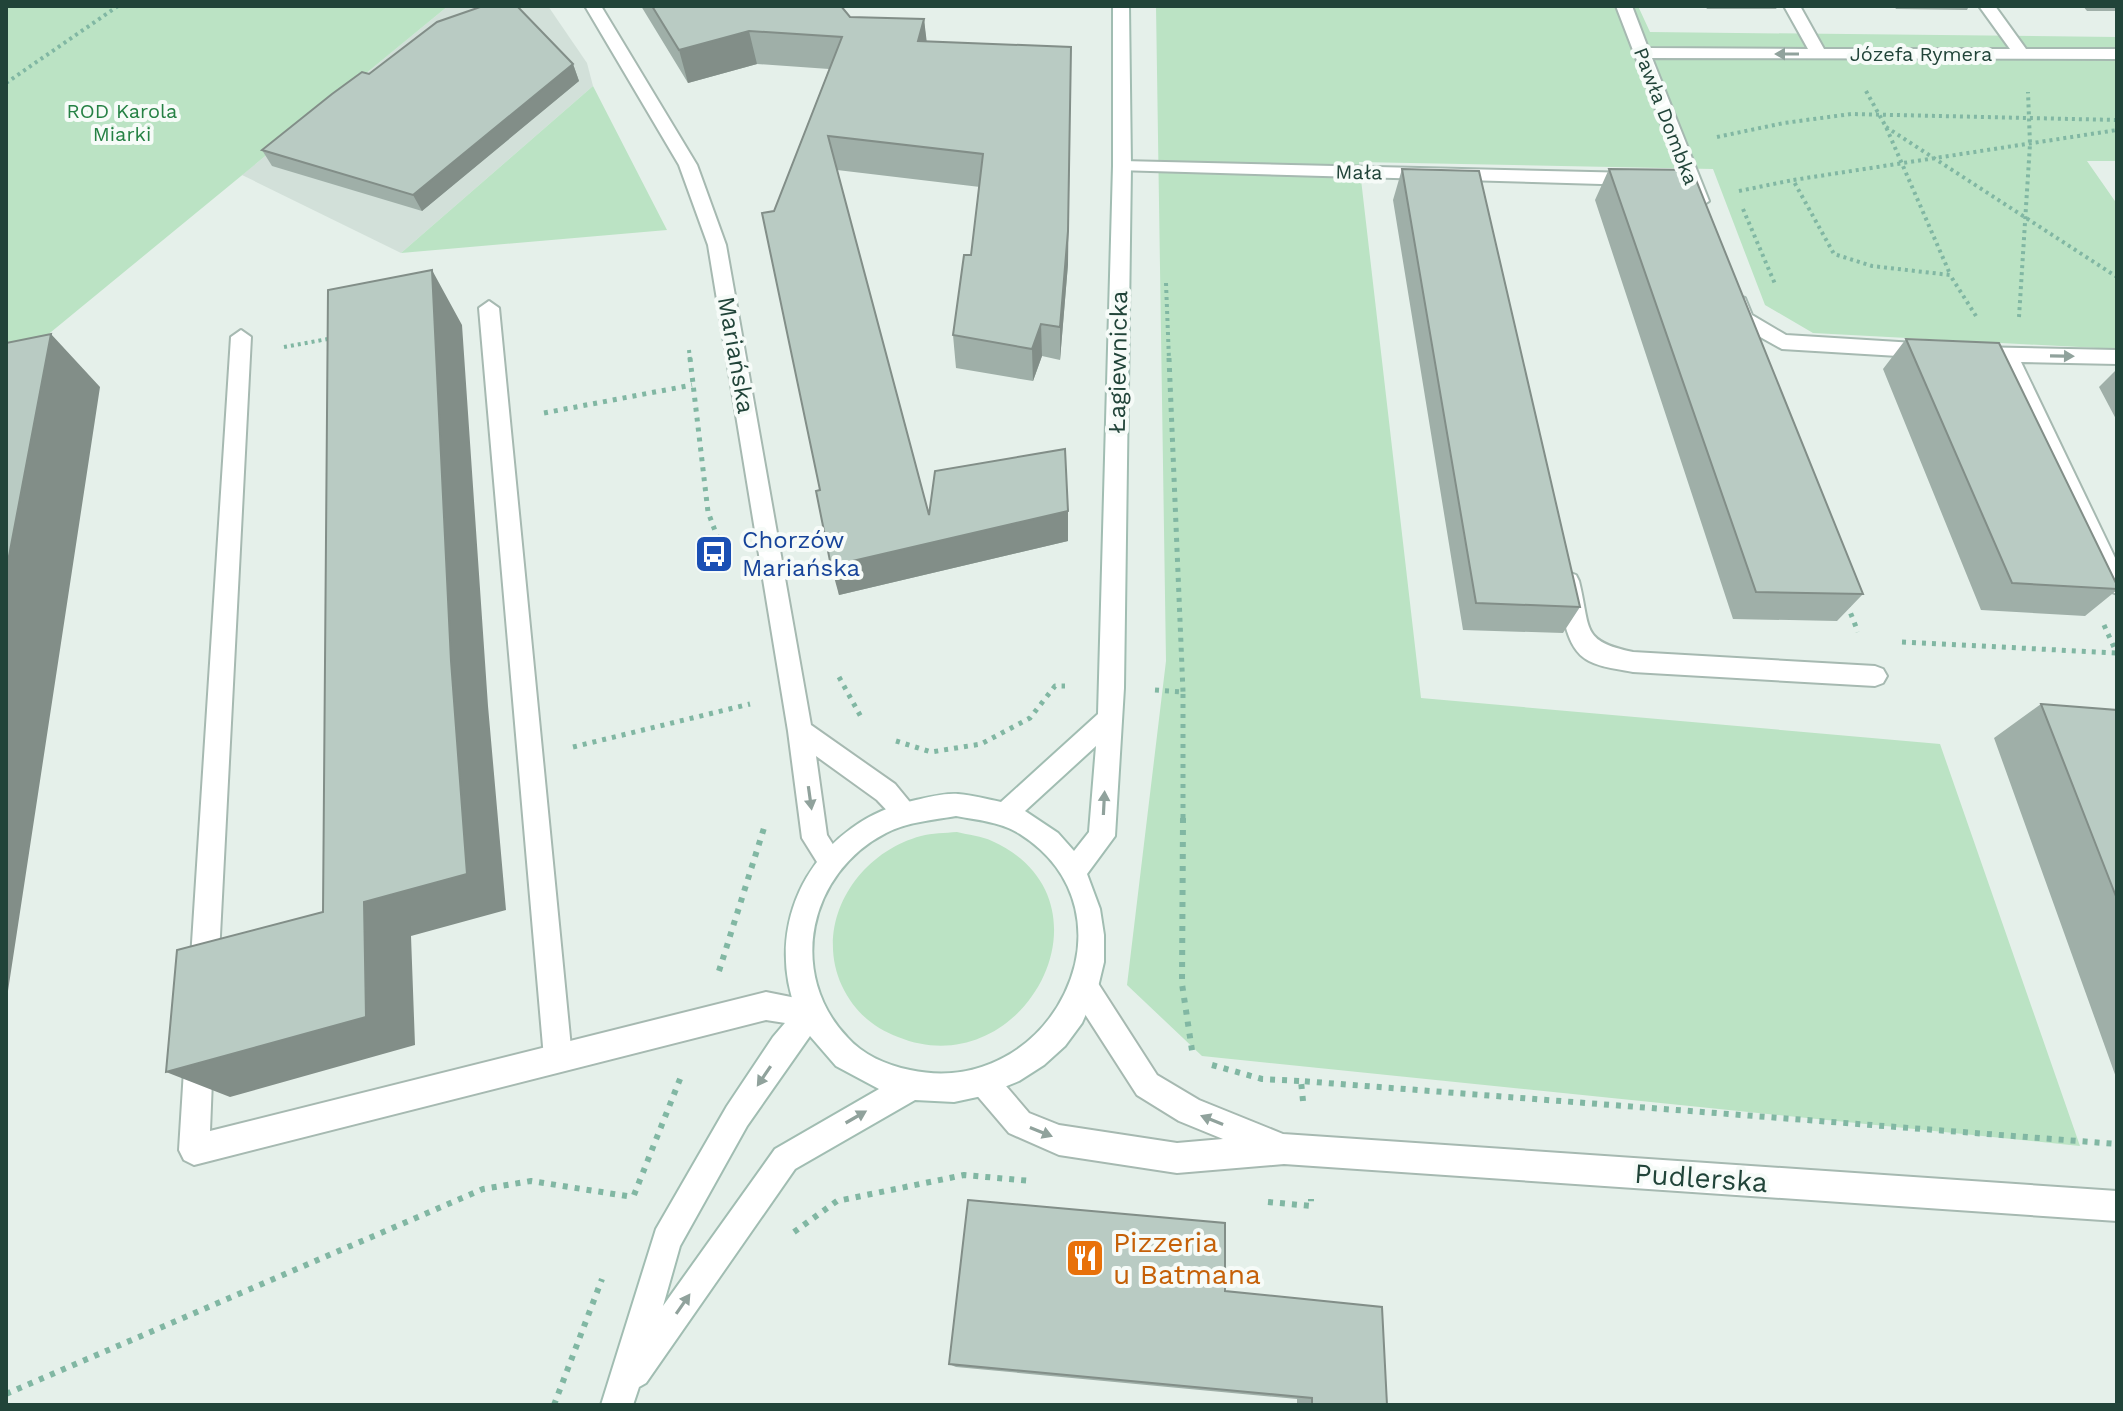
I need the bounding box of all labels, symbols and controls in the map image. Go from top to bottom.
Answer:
street label: Józefa Rymera [1850,42,1992,66]
street label: Pawła Dombka [1629,44,1703,188]
one-way arrow [1774,48,1799,60]
park label: ROD Karola Miarki [67,99,177,146]
street label: Mała [1335,160,1383,184]
street label: Łagiewnicka [1103,290,1133,434]
street label: Mariańska [712,294,760,416]
one-way arrow [2050,350,2075,363]
place label: Chorzów Mariańska [742,526,860,582]
bus stop icon: Chorzów Mariańska [693,533,735,575]
one-way arrow [804,786,817,811]
one-way arrow [1098,790,1111,815]
one-way arrow [757,1065,772,1086]
one-way arrow [845,1110,868,1124]
one-way arrow [1200,1114,1224,1127]
one-way arrow [1029,1126,1053,1139]
street label: Pudlerska [1633,1157,1769,1199]
place label: Pizzeria u Batmana [1113,1226,1261,1291]
restaurant icon: Pizzeria u Batmana [1064,1237,1106,1279]
one-way arrow [675,1294,691,1315]

